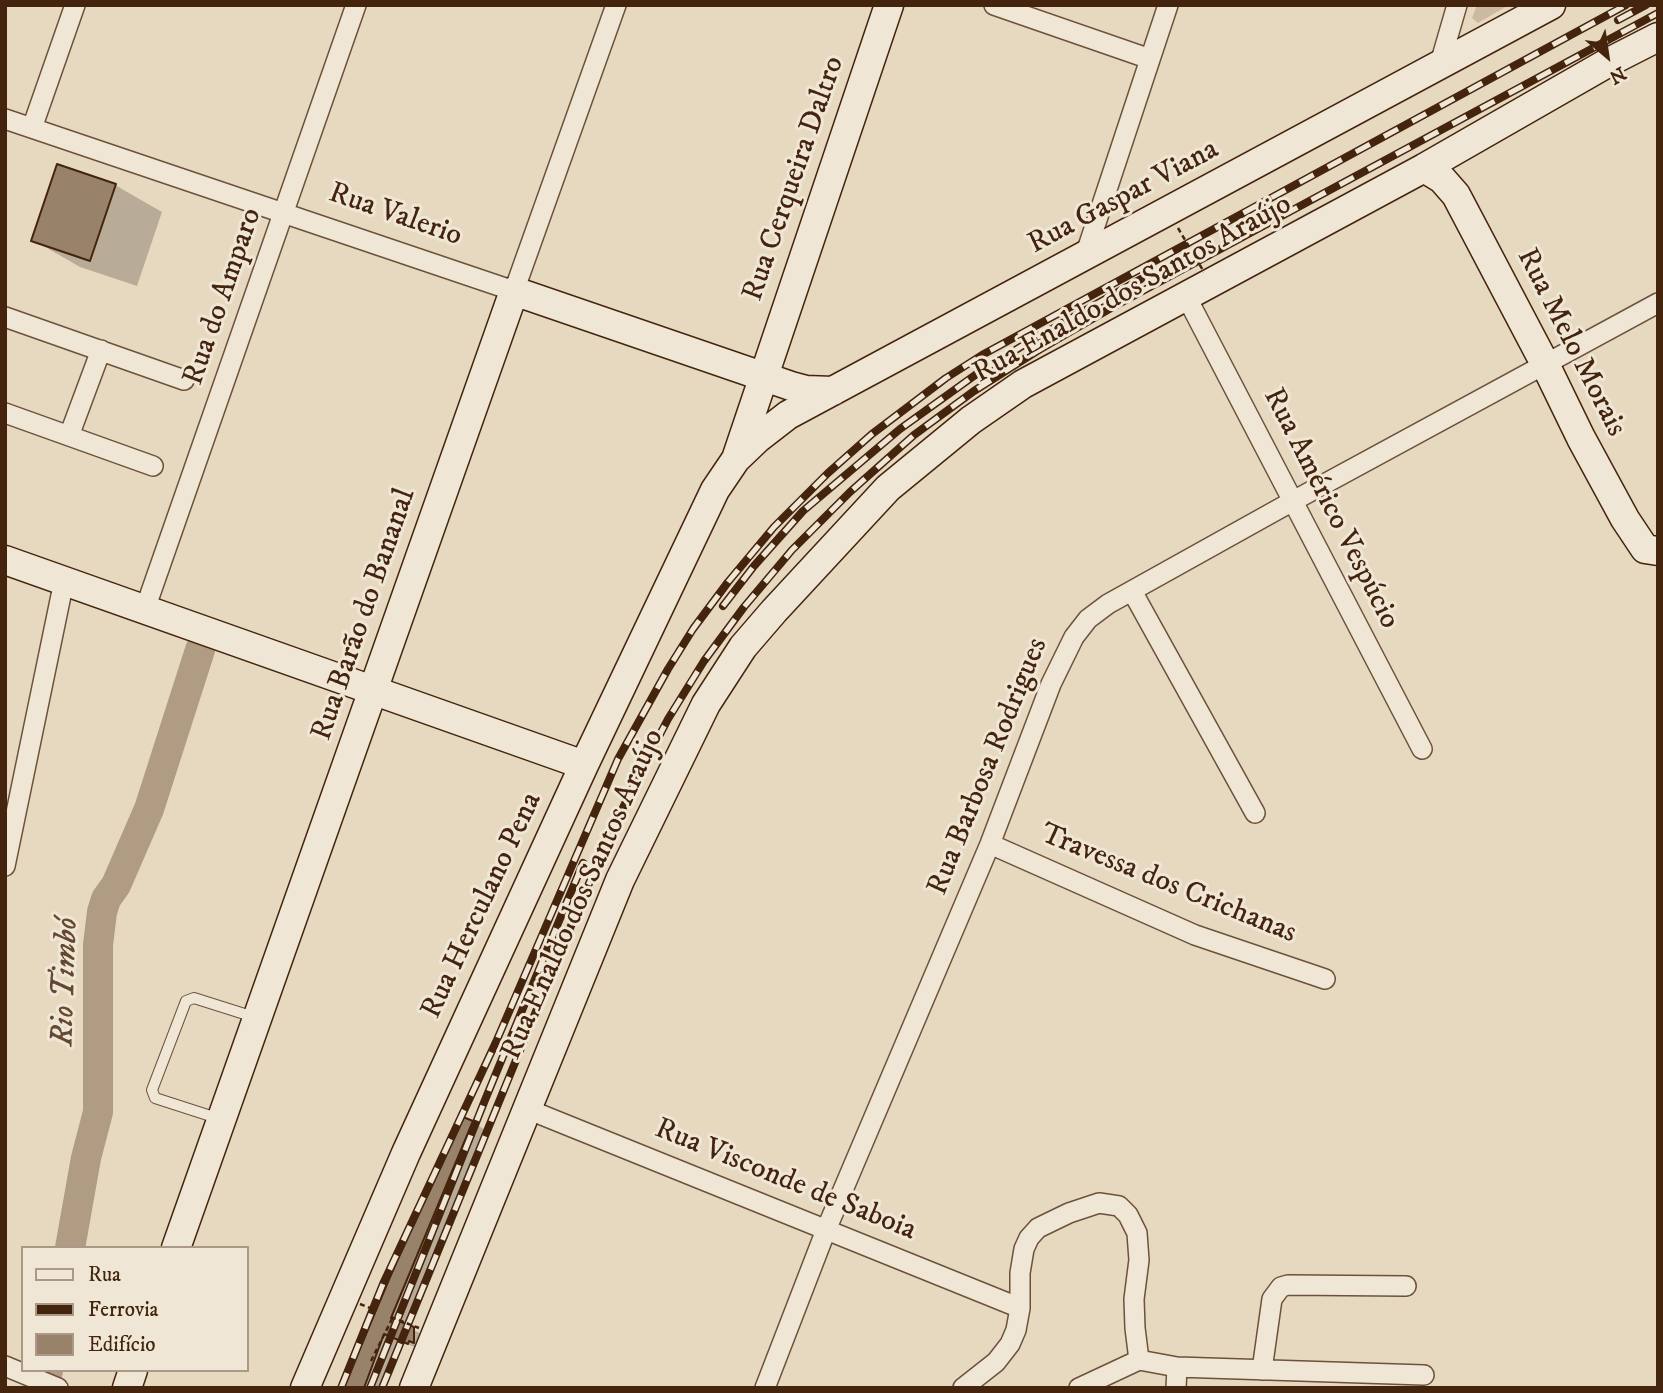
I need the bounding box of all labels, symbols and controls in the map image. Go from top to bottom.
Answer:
north arrow [1572,21,1642,91]
street label: Rua Cerqueira Daltro [736,52,854,306]
text: N [1605,61,1630,89]
street label: Rua Gaspar Viana [1023,133,1225,263]
street label: Rua Valerio [324,176,466,256]
street label: Rua Enaldo dos Santos Araújo [968,187,1298,393]
street label: Rua do Amparo [177,204,271,390]
street label: Rua Melo Morais [1507,243,1633,443]
street label: Rua Américo Vespúcio [1254,383,1406,635]
street label: Rua Barão do Bananal [305,484,425,746]
street label: Rua Barbosa Rodrigues [921,633,1057,901]
street label: Rua Enaldo dos Santos Araújo [495,724,673,1066]
street label: Rua Herculano Pena [415,787,551,1025]
street label: Travessa dos Crichanas [1035,817,1301,953]
water label: Rio Timbó [46,917,88,1047]
street label: Rua Visconde de Saboia [649,1112,921,1250]
legend [21,1246,248,1372]
text: Rua [88,1262,121,1288]
text: Ferrovia [88,1297,158,1323]
text: Edifício [88,1332,156,1358]

